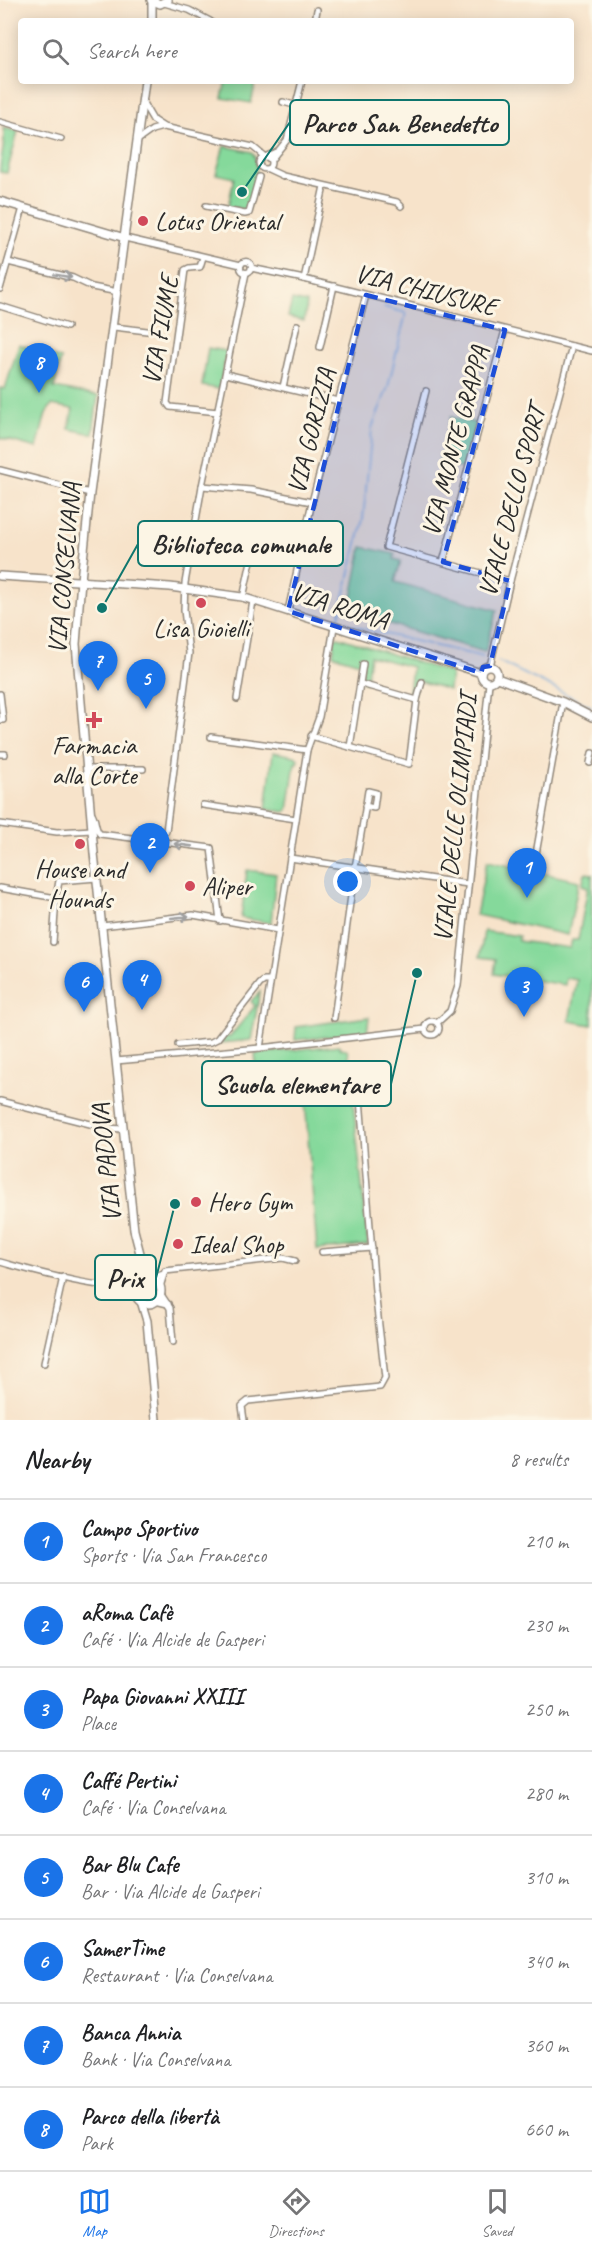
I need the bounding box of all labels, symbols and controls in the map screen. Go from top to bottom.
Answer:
search box [18,18,574,84]
icon: search [39,35,72,68]
text: Search here [87,37,177,65]
callout: Parco San Benedetto [290,100,509,145]
text: Parco San Benedetto [303,106,500,140]
place label: Lotus Oriental [155,205,284,238]
marker: Lotus Oriental [136,214,150,228]
street label: VIA CHIUSURE [352,257,504,324]
street label: VIA FIUME [134,269,186,387]
one-way arrow [53,271,73,282]
street label: VIA MONTE GRAPPA [414,342,496,539]
pin: 8 [20,344,58,393]
street label: VIA GORIZIA [279,364,343,497]
street label: VIALE DELLO SPORT [471,395,555,600]
street label: VIA CONSELVANA [40,480,88,655]
callout: Biblioteca comunale [138,521,343,566]
text: Biblioteca comunale [151,527,333,561]
street label: VIA ROMA [287,575,395,638]
marker: Lisa Gioielli [194,596,208,610]
place label: Lisa Gioielli [153,612,252,645]
pin: 7 [78,642,118,691]
pin: 5 [126,660,166,709]
street label: VIALE DELLE OLIMPIADI [426,687,485,943]
marker: Farmacia alla Corte [87,713,101,727]
place label: Farmacia alla Corte [52,729,139,792]
pin: 2 [130,824,170,873]
marker: House and Hounds [73,837,87,851]
one-way arrow [174,840,194,851]
pin: 1 [508,848,546,898]
place label: House and Hounds [35,853,129,916]
your location [333,867,362,896]
place label: Aliper [202,870,255,903]
marker: Aliper [183,879,197,893]
one-way arrow [170,911,190,922]
pin: 4 [122,960,162,1010]
pin: 6 [64,962,104,1012]
pin: 3 [504,968,544,1017]
callout: Scuola elementare [202,1061,391,1106]
text: Scuola elementare [215,1067,381,1101]
street label: VIA PADOVA [83,1101,129,1224]
place label: Hero Gym [208,1186,294,1219]
marker: Hero Gym [189,1195,203,1209]
place label: Ideal Shop [190,1228,285,1261]
marker: Ideal Shop [171,1237,185,1251]
callout: Prix [95,1255,156,1300]
text: Prix [106,1261,146,1295]
text: Nearby [24,1443,89,1476]
text: 8 results [509,1447,568,1472]
text: Campo Sportivo [81,1515,197,1543]
text: 1 [39,1529,48,1554]
text: 210 m [525,1529,568,1554]
text: Sports · Via San Francesco [81,1543,266,1568]
text: aRoma Cafè [81,1599,172,1627]
text: 2 [39,1613,48,1638]
text: 230 m [525,1613,568,1638]
text: Café · Via Alcide de Gasperi [81,1627,264,1652]
text: Papa Giovanni XXIII [81,1683,243,1711]
text: 3 [39,1697,48,1722]
text: 250 m [525,1697,568,1722]
text: Place [81,1711,116,1736]
text: Caffé Pertini [81,1767,176,1795]
text: 4 [39,1781,48,1806]
text: 280 m [525,1781,568,1806]
text: Café · Via Conselvana [81,1795,226,1820]
text: Bar Blu Cafe [81,1851,178,1879]
text: 5 [39,1865,48,1890]
text: 310 m [525,1865,568,1890]
text: Bar · Via Alcide de Gasperi [81,1879,260,1904]
text: SamerTime [81,1935,164,1963]
text: 6 [39,1949,48,1974]
text: 340 m [525,1949,568,1974]
text: Restaurant · Via Conselvana [81,1963,273,1988]
text: Banca Annia [81,2019,180,2047]
text: 7 [39,2033,48,2058]
text: 360 m [525,2033,568,2058]
text: Bank · Via Conselvana [81,2047,231,2072]
text: Parco della libertà [81,2103,219,2131]
text: 8 [39,2117,48,2142]
text: 660 m [525,2117,568,2142]
text: Park [81,2131,113,2156]
tab: Map [78,2185,111,2241]
tab: Directions [268,2185,324,2241]
tab: Saved [481,2185,514,2241]

